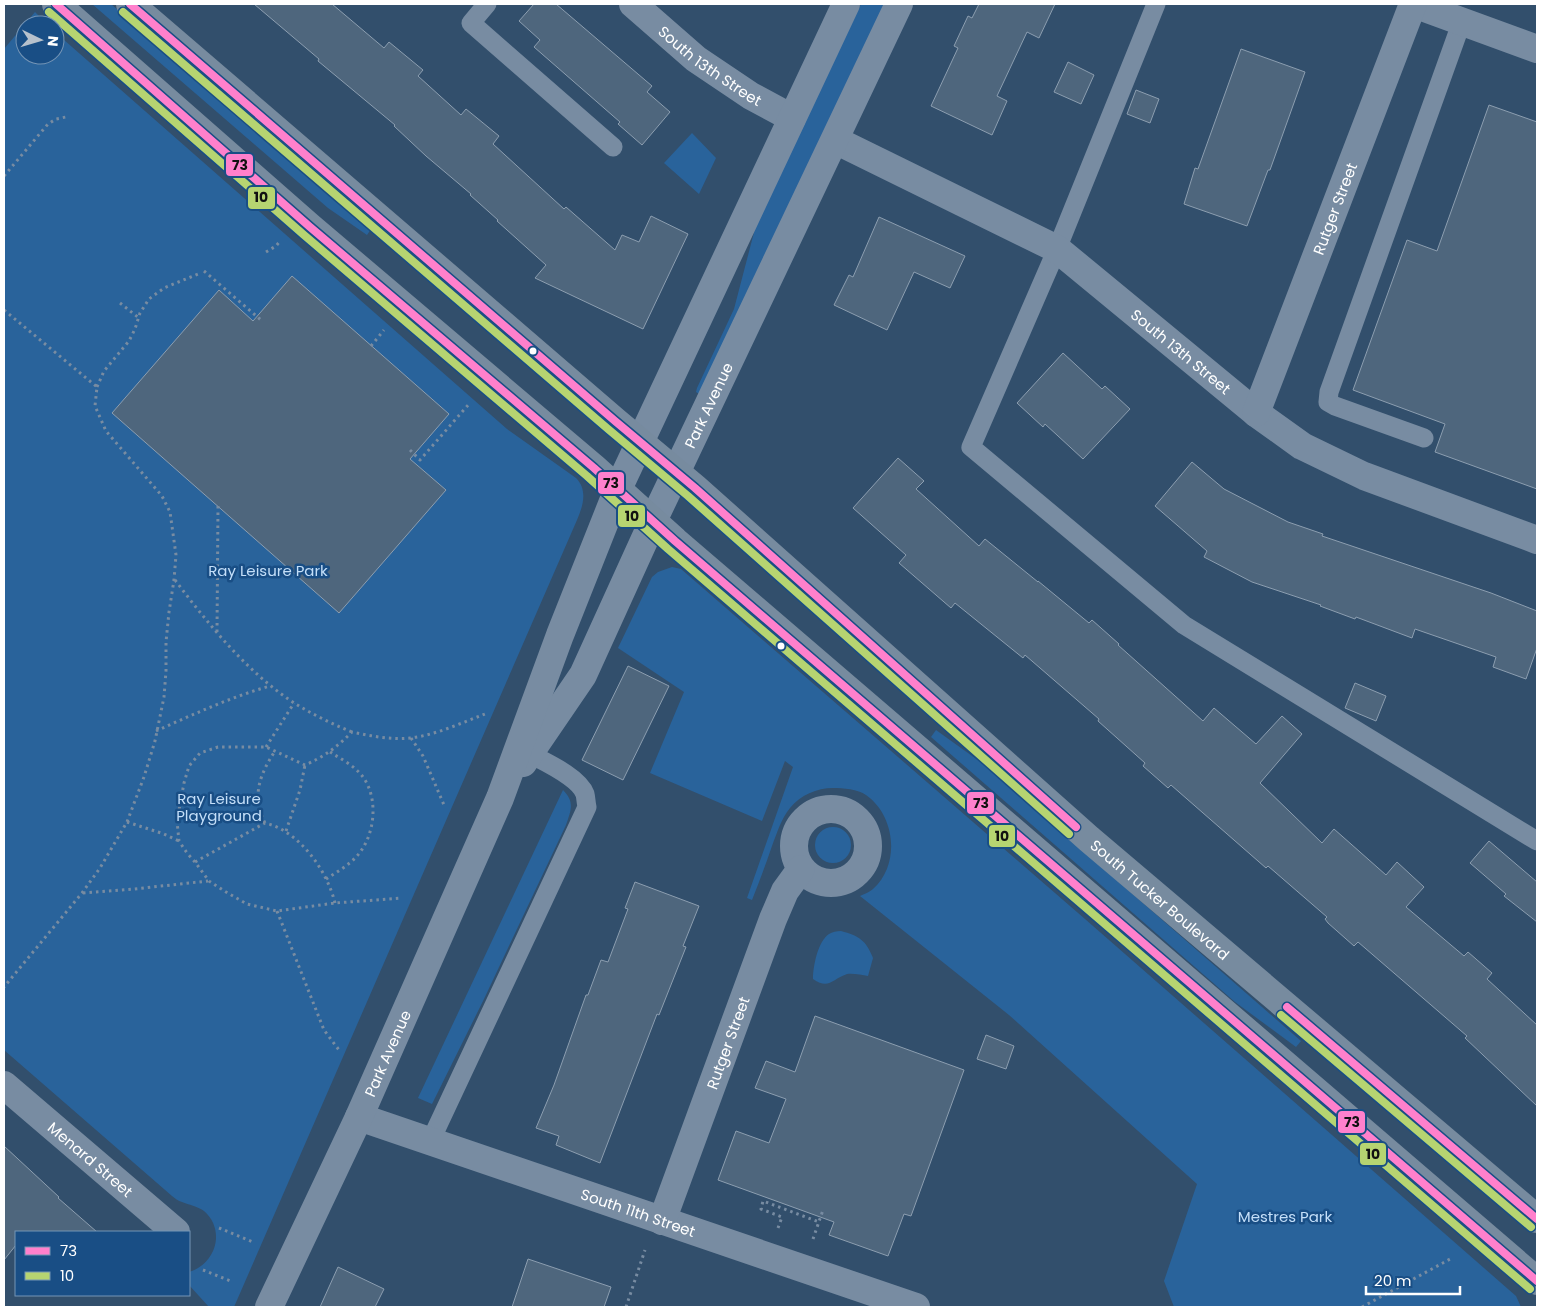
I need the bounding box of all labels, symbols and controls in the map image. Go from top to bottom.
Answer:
north arrow [15,15,65,65]
street label: South 13th Street [654,20,766,110]
text: N [43,35,63,47]
line badge: 73 [225,153,254,177]
text: 73 [232,155,248,175]
street label: Rutger Street [1307,159,1362,258]
line badge: 10 [247,186,276,210]
text: 10 [254,187,268,207]
street label: South 13th Street [1127,304,1235,399]
unlabelled marker [528,346,538,356]
street label: Park Avenue [679,359,738,451]
line badge: 73 [597,471,625,495]
text: 73 [603,473,619,493]
line badge: 10 [617,504,646,528]
text: 10 [625,506,639,526]
park label: Ray Leisure Park [208,560,328,581]
unlabelled marker [776,641,786,651]
park label: Ray Leisure Playground [176,788,262,826]
line badge: 73 [966,791,995,815]
text: 73 [973,793,989,813]
line badge: 10 [988,824,1016,848]
text: 10 [995,826,1009,846]
street label: South Tucker Boulevard [1086,834,1234,964]
street label: Rutger Street [701,993,754,1092]
street label: Park Avenue [359,1007,416,1100]
line badge: 73 [1337,1110,1366,1134]
text: 73 [1344,1112,1360,1132]
street label: Menard Street [44,1117,138,1201]
line badge: 10 [1359,1142,1387,1166]
text: 10 [1366,1144,1380,1164]
street label: South 11th Street [578,1183,698,1242]
park label: Mestres Park [1238,1206,1332,1227]
legend [15,1231,190,1296]
text: 73 [60,1240,77,1261]
scale bar [1366,1264,1460,1296]
text: 10 [60,1265,74,1286]
text: 20 m [1374,1270,1412,1291]

